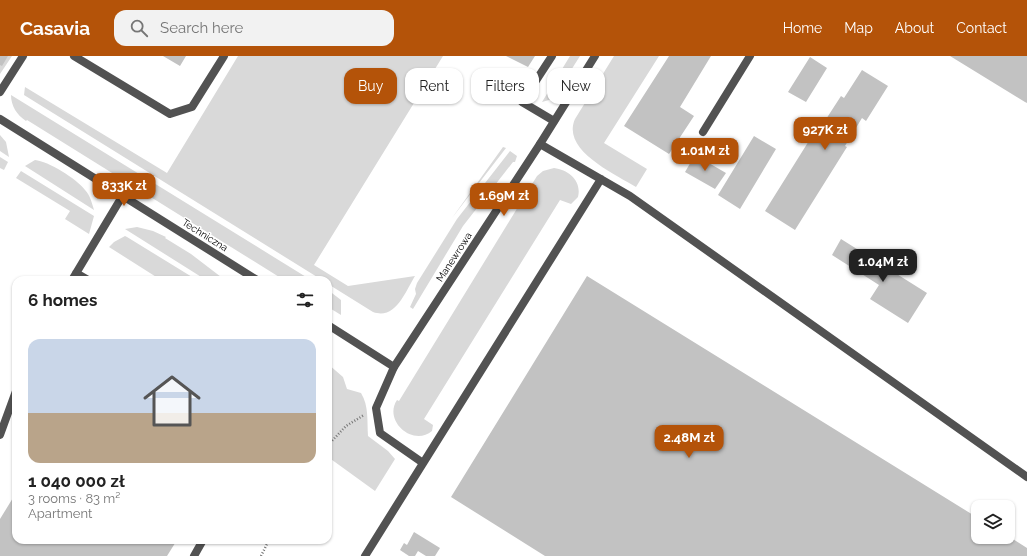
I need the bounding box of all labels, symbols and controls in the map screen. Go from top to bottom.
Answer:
search box [114,10,394,46]
text: Casavia [20,17,90,39]
icon: search [128,17,150,39]
text: Search here [160,19,243,37]
text: Home [783,20,822,36]
text: Map [844,20,873,36]
text: About [895,20,934,36]
text: Contact [956,20,1007,36]
chip: Buy [344,68,397,104]
chip: Rent [405,68,463,104]
chip: Filters [471,68,539,104]
chip: New [547,68,605,104]
pin: 927K zł [788,117,862,151]
text: 927K zł [803,122,847,137]
pin: 1.01M zł [664,138,746,172]
text: 1.01M zł [681,143,730,158]
pin: 833K zł [87,173,161,207]
text: 833K zł [102,178,146,193]
pin: 1.69M zł [463,183,545,217]
text: 1.69M zł [479,188,529,203]
street label: Techniczna [180,217,230,253]
street label: Manewrowa [434,230,474,284]
pin: 1.04M zł [842,249,924,283]
text: 1.04M zł [858,254,908,269]
icon: filters [294,289,316,311]
text: 6 homes [28,290,97,310]
icon: home [136,365,208,437]
pin: 2.48M zł [648,425,730,459]
text: 2.48M zł [664,430,714,445]
text: 1 040 000 zł [28,471,125,491]
text: 3 rooms · 83 m² [28,491,120,506]
map controls [971,500,1015,544]
button: layers [971,500,1015,544]
text: Apartment [28,506,92,521]

